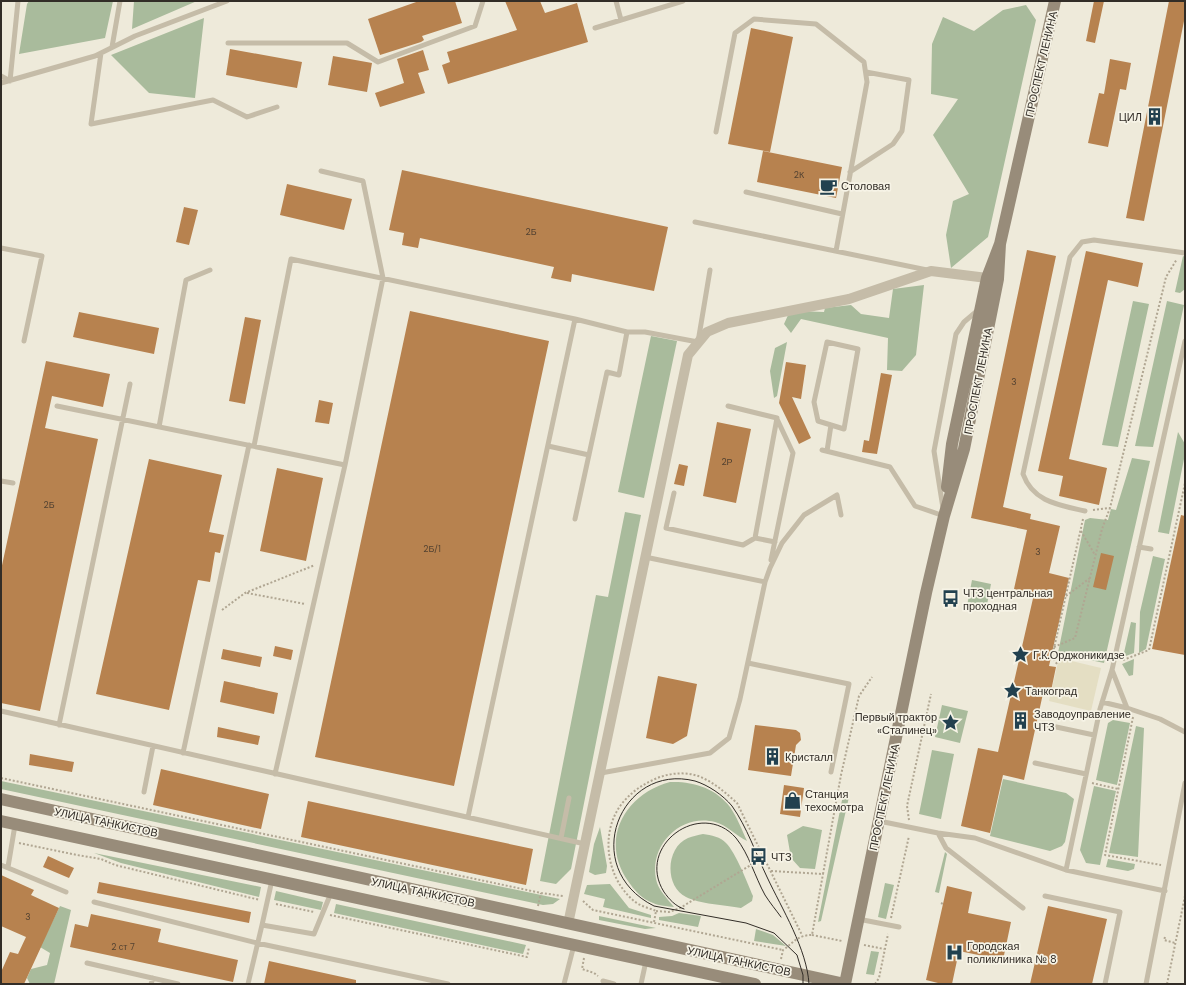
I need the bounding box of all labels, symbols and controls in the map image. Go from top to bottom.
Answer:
street label: ПРОСПЕКТ ЛЕНИНА [1022,9,1060,118]
building icon: ЦИЛ [1145,107,1165,127]
place label: ЦИЛ [1119,110,1142,124]
house number: 2К [794,169,805,181]
cafe icon: Столовая [818,176,838,196]
place label: Столовая [841,179,890,193]
house number: 2Б [525,226,537,238]
street label: ПРОСПЕКТ ЛЕНИНА [961,326,995,436]
house number: 3 [1011,376,1017,388]
house number: 2Р [721,456,733,468]
house number: 2Б [43,499,55,511]
house number: 2Б/1 [423,543,441,555]
house number: 3 [1035,546,1041,558]
place label: ЧТЗ центральная проходная [963,586,1052,613]
bus stop icon: ЧТЗ центральная проходная [940,589,960,609]
place icon: Г.К.Орджоникидзе [1010,645,1030,665]
place label: Г.К.Орджоникидзе [1033,648,1125,662]
place icon: Танкоград [1002,681,1022,701]
place label: Танкоград [1025,684,1078,698]
place label: Заводоуправление ЧТЗ [1034,707,1131,734]
place label: Первый трактор «Сталинец» [855,710,937,737]
building icon: Заводоуправление ЧТЗ [1011,710,1031,730]
place icon: Первый трактор «Сталинец» [940,713,960,733]
street label: ПРОСПЕКТ ЛЕНИНА [866,742,902,852]
building icon: Кристалл [762,747,782,767]
place label: Кристалл [785,750,833,764]
place label: Станция техосмотра [805,787,864,814]
shop icon: Станция техосмотра [782,790,802,810]
street label: УЛИЦА ТАНКИСТОВ [53,804,159,840]
bus stop icon: ЧТЗ [748,847,768,867]
place label: ЧТЗ [771,850,792,864]
street label: УЛИЦА ТАНКИСТОВ [370,874,476,910]
house number: 3 [25,911,31,923]
place label: Городская поликлиника № 8 [967,939,1057,966]
house number: 2 ст 7 [111,941,135,953]
hospital icon: Городская поликлиника № 8 [944,942,964,962]
street label: УЛИЦА ТАНКИСТОВ [686,943,792,979]

